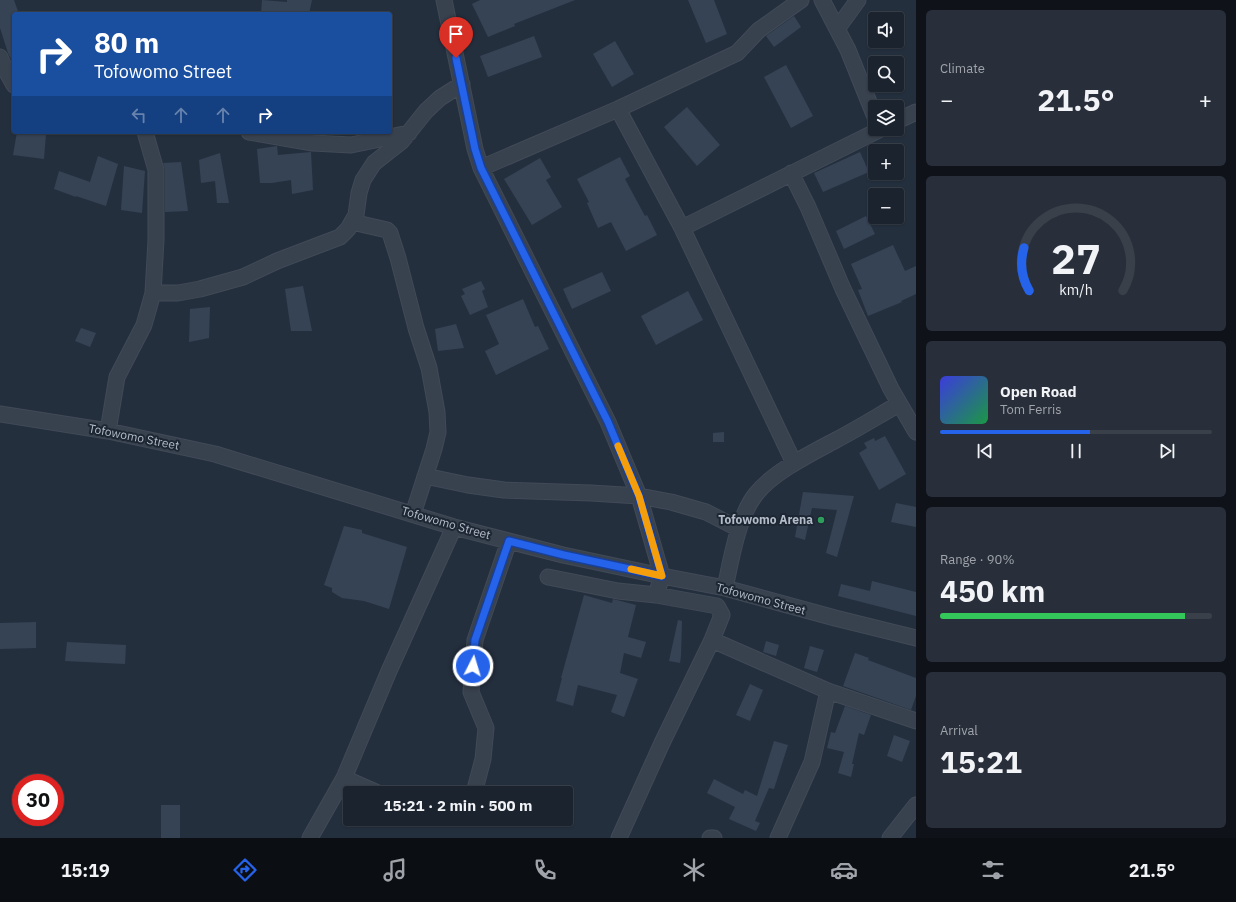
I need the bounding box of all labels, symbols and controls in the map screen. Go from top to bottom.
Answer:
map controls [868,12,904,224]
button: sound [868,12,904,48]
pin [439,17,473,58]
icon: arrive [445,23,467,45]
text: 80 m [94,24,159,61]
icon: right [28,28,80,80]
button: search [868,56,904,92]
text: Tofowomo Street [94,60,232,83]
text: Climate [940,60,985,77]
text: 21.5° [1037,80,1115,119]
text: − [940,85,953,114]
text: + [1199,85,1212,114]
button: layers [868,100,904,136]
icon: left [128,104,150,126]
icon: ahead [170,104,192,126]
icon: ahead [212,104,234,126]
icon: right [254,104,276,126]
button: + [868,144,904,180]
button: − [868,188,904,224]
text: 27 [1051,231,1101,285]
text: km/h [1059,280,1093,299]
text: Open Road [1000,382,1077,401]
text: Tom Ferris [1000,401,1062,418]
street label: Tofowomo Street [87,420,181,453]
icon: previous [974,440,996,462]
icon: pause [1065,440,1087,462]
icon: next [1156,440,1178,462]
street label: Tofowomo Street [400,503,492,542]
place label: Tofowomo Arena [718,512,813,527]
marker: Tofowomo Arena [816,515,826,525]
text: Range · 90% [940,551,1014,568]
text: 450 km [940,571,1045,610]
street label: Tofowomo Street [715,579,808,618]
position arrow [452,645,494,687]
text: Arrival [940,722,978,739]
text: 15:21 [940,742,1022,781]
speed limit sign: 30 [12,774,64,826]
text: 15:21 · 2 min · 500 m [384,796,532,815]
icon: directions [231,856,259,884]
icon: music [381,856,409,884]
icon: phone [531,856,559,884]
icon: climate [680,856,708,884]
icon: car [830,856,858,884]
icon: filters [979,856,1007,884]
text: 15:19 [61,859,110,882]
text: 21.5° [1129,859,1175,882]

